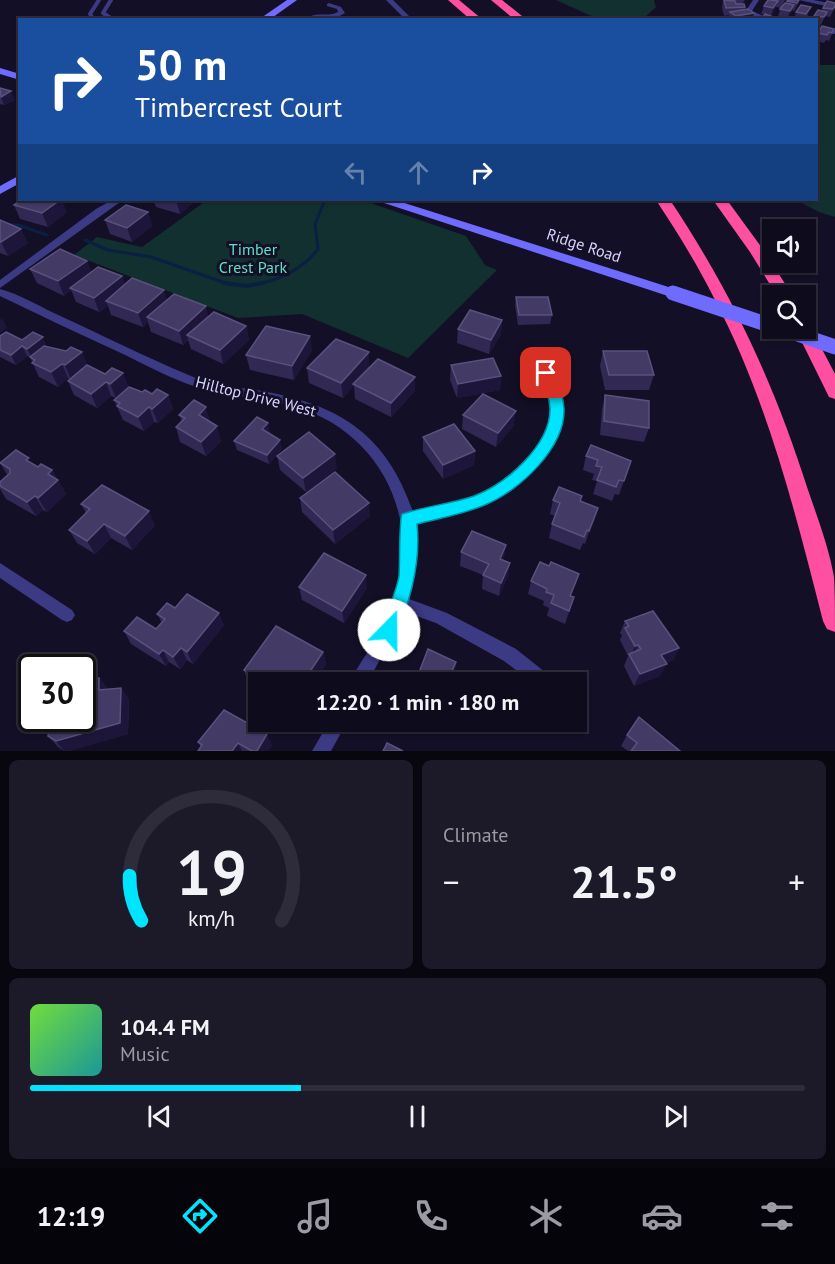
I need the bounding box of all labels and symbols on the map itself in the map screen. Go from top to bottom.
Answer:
street label: Ridge Road [544,224,624,266]
park label: Timber Crest Park [219,239,287,277]
pin [520,347,571,398]
street label: Hilltop Drive West [194,371,319,421]
position arrow [357,598,421,662]
speed limit sign: 30 [18,654,96,732]

